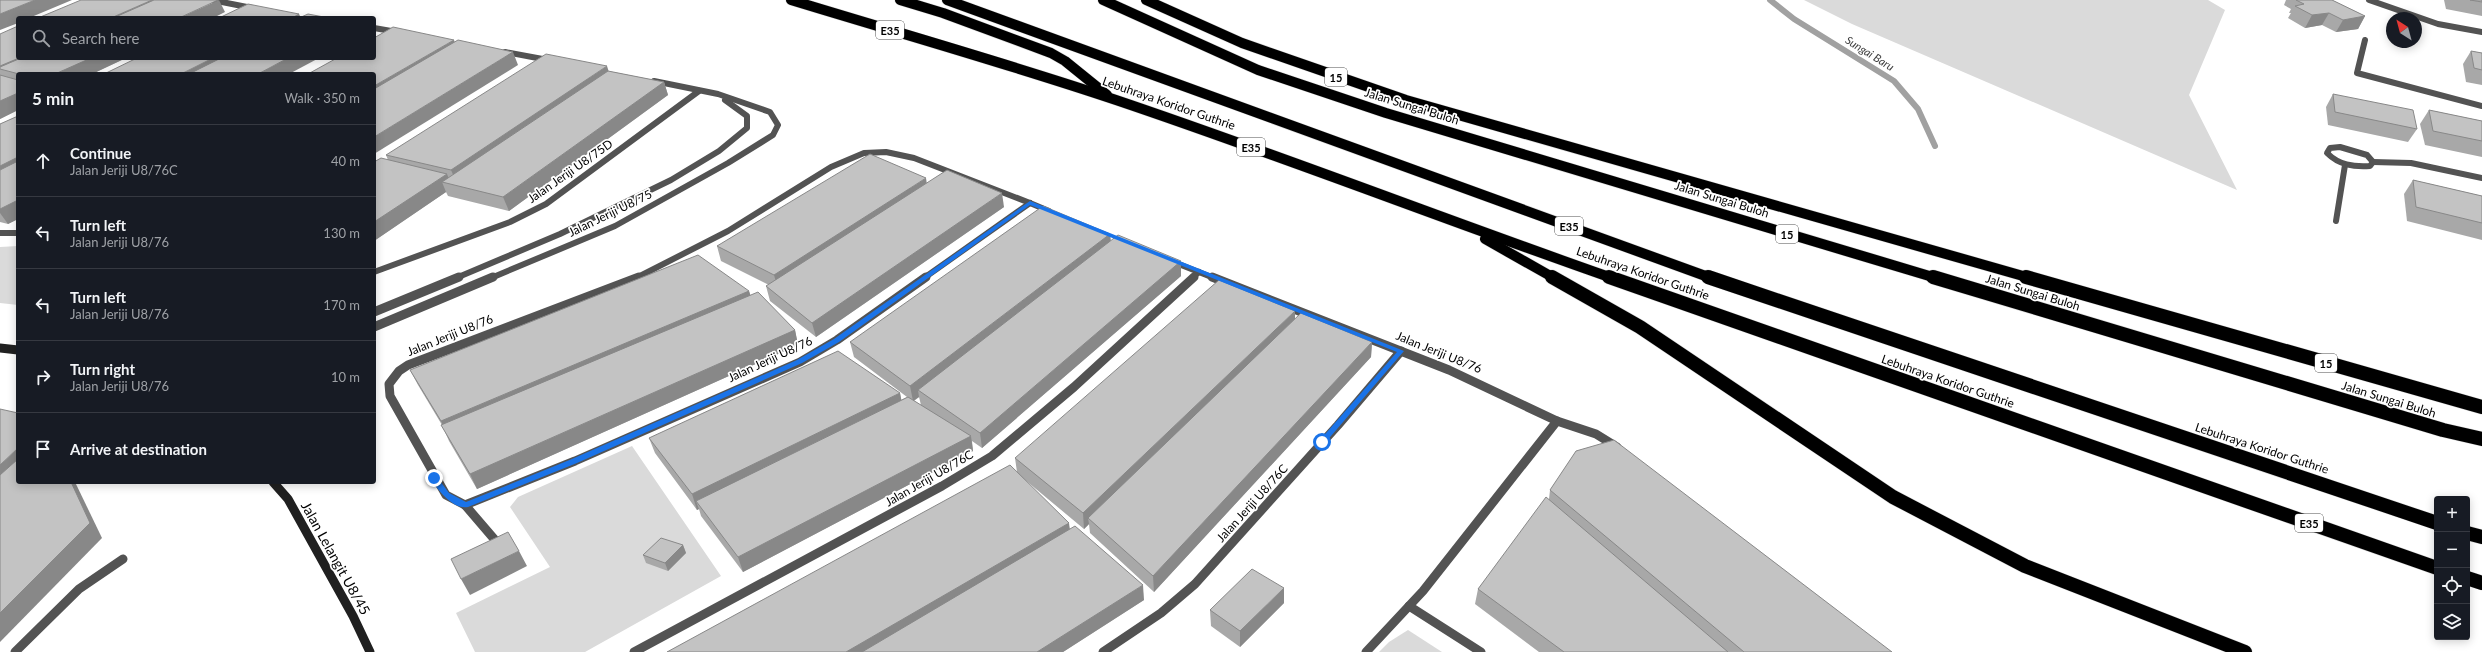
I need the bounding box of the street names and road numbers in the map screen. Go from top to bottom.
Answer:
road number: E35 [876,21,904,39]
road number: 15 [1325,68,1347,86]
street label: Lebuhraya Koridor Guthrie [1101,73,1237,133]
street label: Jalan Sungai Buloh [1363,85,1461,127]
street label: Jalan Jeriji U8/75D [525,136,615,206]
road number: E35 [1237,138,1265,156]
street label: Jalan Sungai Buloh [1673,178,1771,220]
street label: Jalan Jeriji U8/75 [566,186,654,240]
road number: E35 [1555,217,1583,235]
road number: 15 [1776,225,1798,243]
street label: Lebuhraya Koridor Guthrie [1575,243,1711,303]
street label: Jalan Sungai Buloh [1984,271,2082,313]
street label: Jalan Jeriji U8/76 [405,311,495,359]
street label: Jalan Jeriji U8/76 [1394,328,1484,376]
street label: Jalan Jeriji U8/76 [725,333,815,385]
street label: Lebuhraya Koridor Guthrie [1880,351,2016,411]
road number: 15 [2315,354,2337,372]
street label: Jalan Sungai Buloh [2340,378,2438,420]
street label: Lebuhraya Koridor Guthrie [2193,419,2331,477]
street label: Jalan Jeriji U8/76C [882,447,976,509]
street label: Jalan Jeriji U8/76C [1213,461,1291,545]
street label: Jalan Lelangit U8/45 [298,499,374,617]
road number: E35 [2295,514,2323,532]

